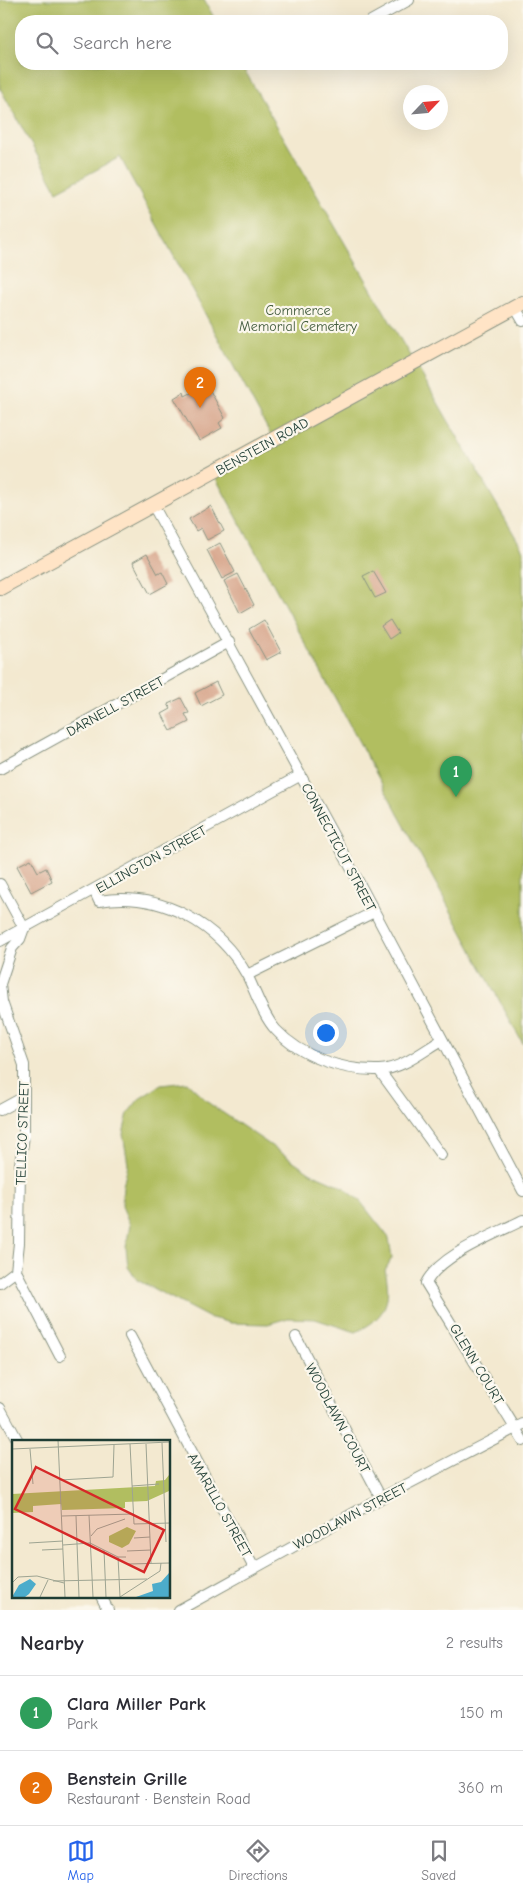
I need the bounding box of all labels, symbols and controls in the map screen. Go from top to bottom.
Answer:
search box [15,15,508,70]
icon: search [33,29,61,57]
text: Search here [73,32,172,54]
north arrow [403,85,448,130]
park label: Commerce Memorial Cemetery [239,302,358,335]
pin: 2 [184,367,216,408]
street label: BENSTEIN ROAD [213,414,312,479]
street label: DARNELL STREET [63,672,168,740]
pin: 1 [440,756,472,797]
street label: CONNECTICUT STREET [297,780,380,915]
street label: ELLINGTON STREET [93,822,210,897]
your location [313,1020,339,1046]
street label: TELLICO STREET [12,1080,33,1186]
street label: GLENN COURT [446,1321,508,1408]
street label: WOODLAWN COURT [301,1360,374,1477]
inset map [12,1440,170,1598]
street label: AMARILLO STREET [184,1450,256,1561]
street label: WOODLAWN STREET [290,1479,411,1554]
text: Nearby [20,1631,84,1655]
text: 2 results [446,1634,503,1652]
text: Clara Miller Park [67,1693,206,1715]
text: 1 [33,1704,39,1722]
text: 150 m [460,1704,503,1722]
text: Park [67,1715,98,1733]
text: Benstein Grille [67,1768,187,1790]
text: 2 [32,1779,40,1797]
text: 360 m [458,1779,503,1797]
text: Restaurant · Benstein Road [67,1790,251,1808]
tab: Map [67,1837,95,1884]
tab: Directions [228,1837,288,1884]
tab: Saved [421,1837,456,1884]

